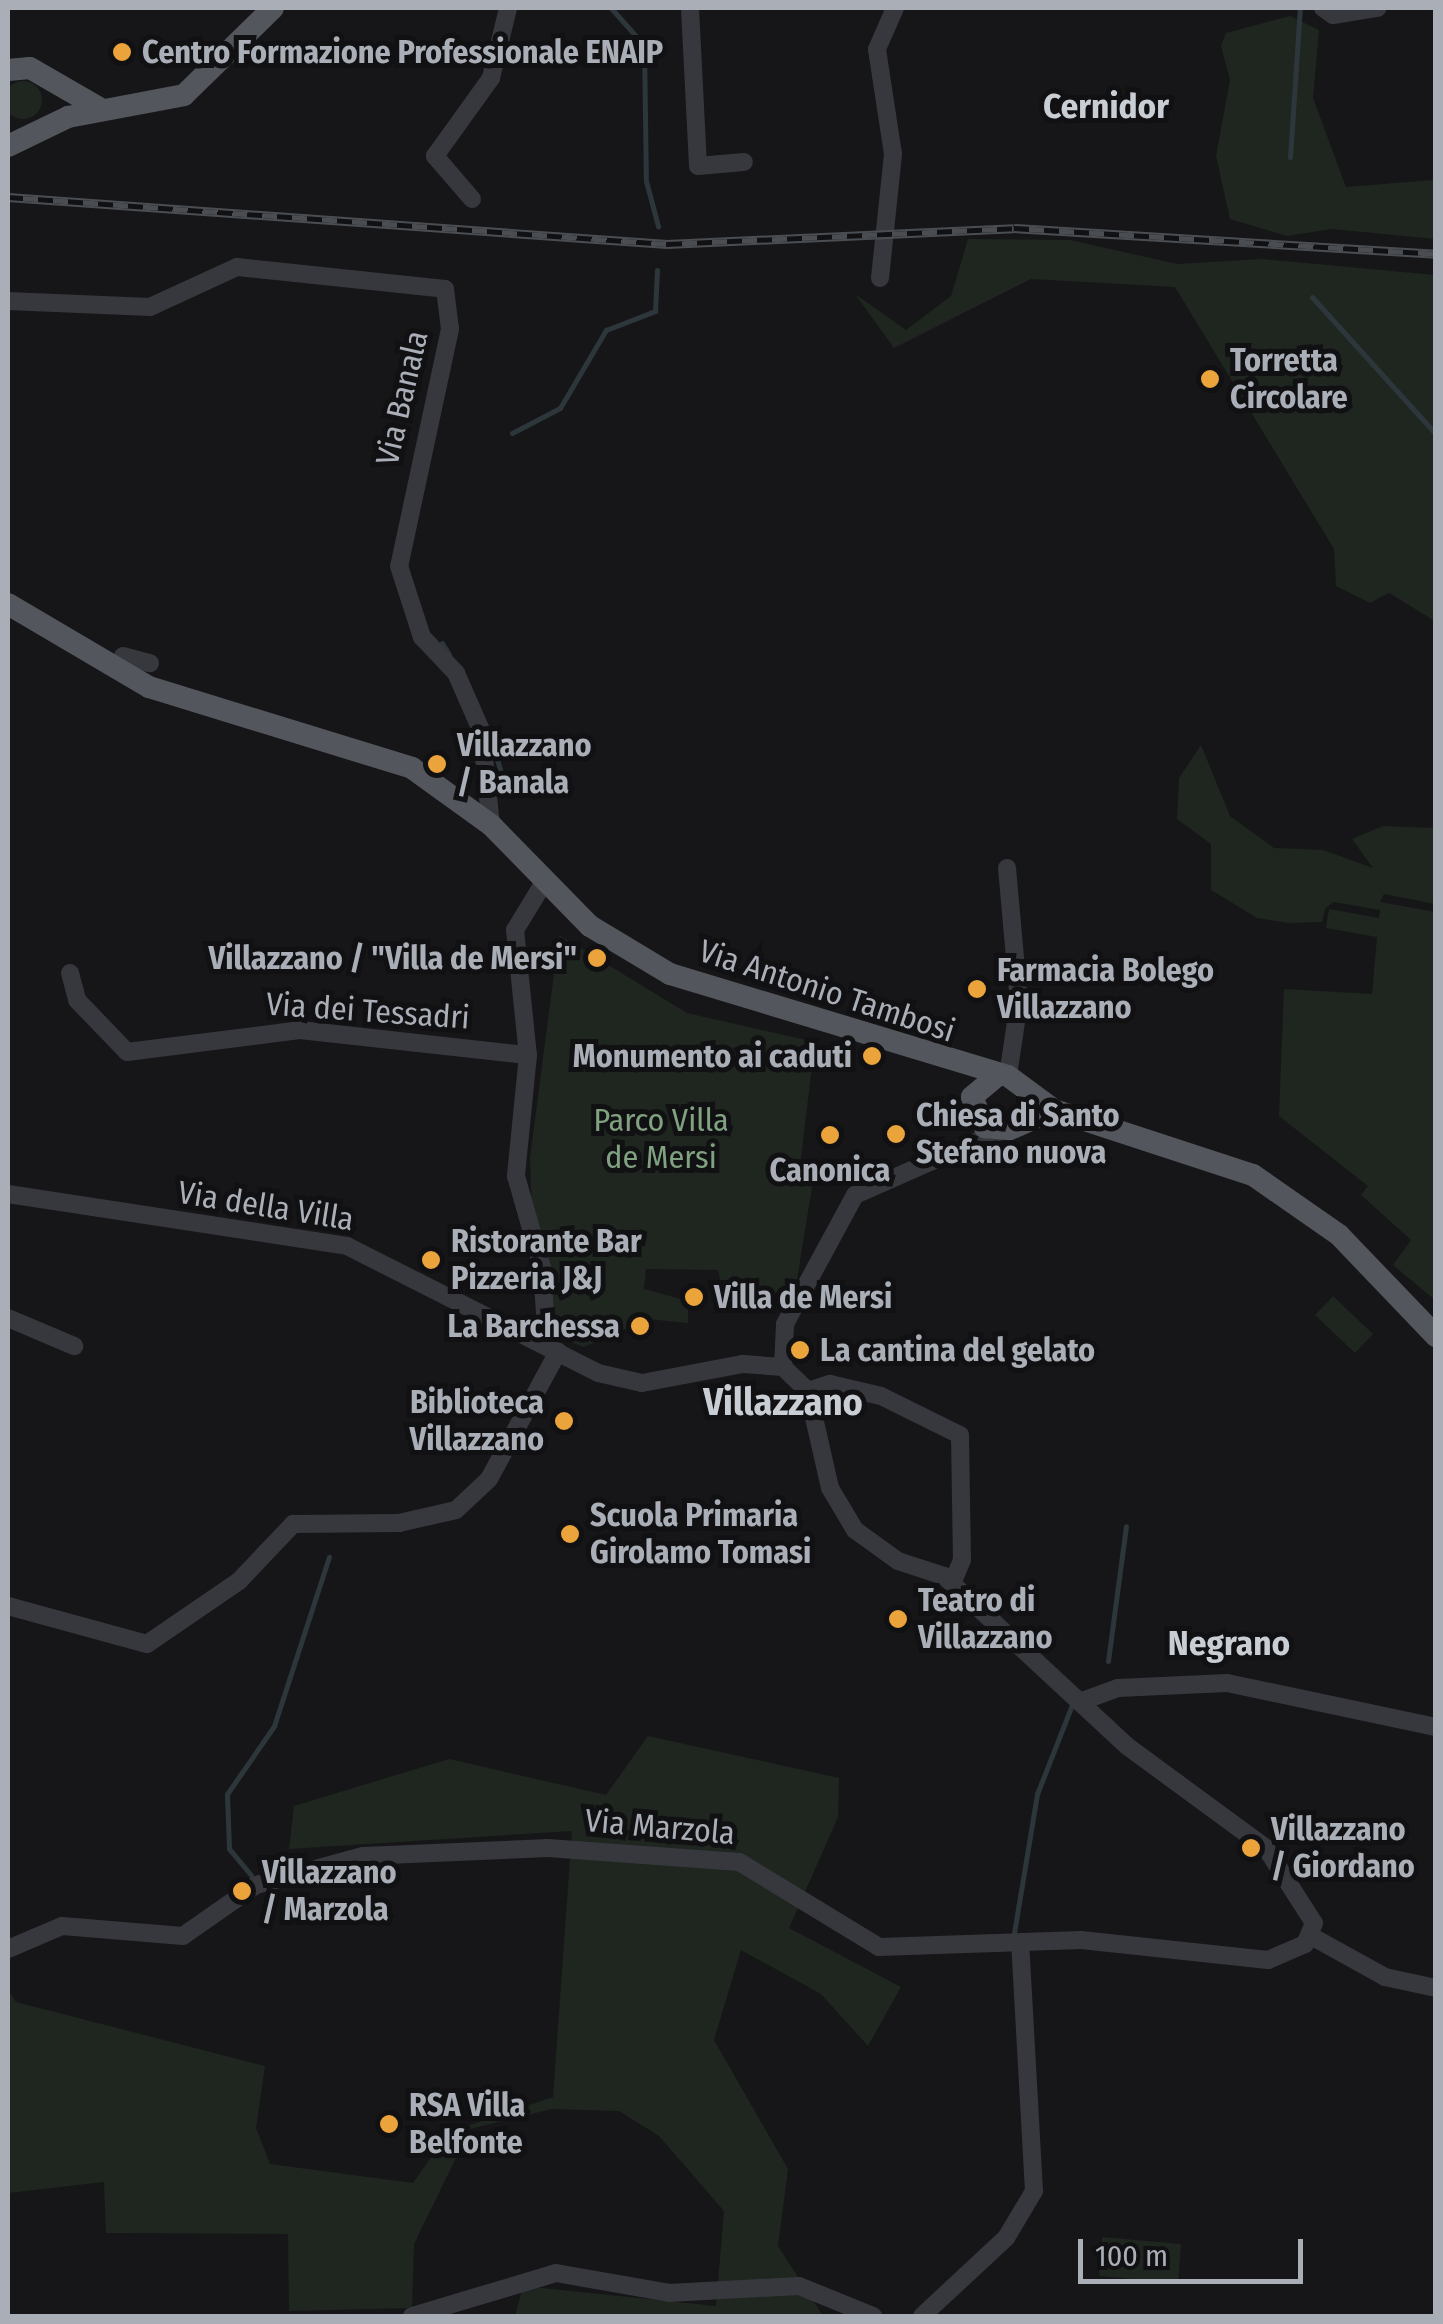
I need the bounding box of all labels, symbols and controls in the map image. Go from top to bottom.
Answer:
place label: Centro Formazione Professionale ENAIP [142,33,663,71]
marker: Centro Formazione Professionale ENAIP [111,41,133,63]
district label: Cernidor [1043,85,1169,127]
street label: Via Banala [368,327,436,469]
place label: Torretta Circolare [1230,342,1348,417]
marker: Torretta Circolare [1199,368,1221,390]
place label: Villazzano / Banala [457,727,591,802]
marker: Villazzano / Banala [426,753,448,775]
street label: Via Antonio Tambosi [694,932,960,1050]
place label: Villazzano / "Villa de Mersi" [208,939,577,977]
marker: Villazzano / "Villa de Mersi" [586,947,608,969]
place label: Farmacia Bolego Villazzano [997,952,1214,1027]
marker: Farmacia Bolego Villazzano [966,978,988,1000]
street label: Via dei Tessadri [265,985,471,1037]
place label: Monumento ai caduti [573,1037,852,1075]
marker: Monumento ai caduti [861,1045,883,1067]
place label: Chiesa di Santo Stefano nuova [916,1097,1120,1172]
park label: Parco Villa de Mersi [593,1102,729,1177]
marker: Chiesa di Santo Stefano nuova [885,1123,907,1145]
marker: Canonica [819,1124,841,1146]
place label: Canonica [770,1151,890,1189]
street label: Via della Villa [175,1173,357,1239]
place label: Ristorante Bar Pizzeria J&J [451,1223,642,1298]
marker: Ristorante Bar Pizzeria J&J [420,1249,442,1271]
place label: Villa de Mersi [714,1278,892,1316]
marker: Villa de Mersi [683,1286,705,1308]
place label: La Barchessa [448,1307,620,1345]
marker: La Barchessa [629,1315,651,1337]
place label: La cantina del gelato [820,1331,1095,1369]
marker: La cantina del gelato [789,1339,811,1361]
district label: Villazzano [703,1380,863,1426]
place label: Biblioteca Villazzano [410,1384,544,1459]
marker: Biblioteca Villazzano [553,1410,575,1432]
place label: Scuola Primaria Girolamo Tomasi [590,1497,811,1572]
marker: Scuola Primaria Girolamo Tomasi [559,1523,581,1545]
place label: Teatro di Villazzano [918,1582,1052,1657]
marker: Teatro di Villazzano [887,1608,909,1630]
district label: Negrano [1168,1622,1290,1664]
street label: Via Marzola [584,1801,736,1853]
place label: Villazzano / Giordano [1271,1811,1415,1886]
marker: Villazzano / Giordano [1240,1837,1262,1859]
place label: Villazzano / Marzola [262,1854,396,1929]
marker: Villazzano / Marzola [231,1880,253,1902]
place label: RSA Villa Belfonte [409,2087,525,2162]
marker: RSA Villa Belfonte [378,2113,400,2135]
scale bar [1083,2219,1308,2281]
text: 100 m [1095,2238,1168,2274]

